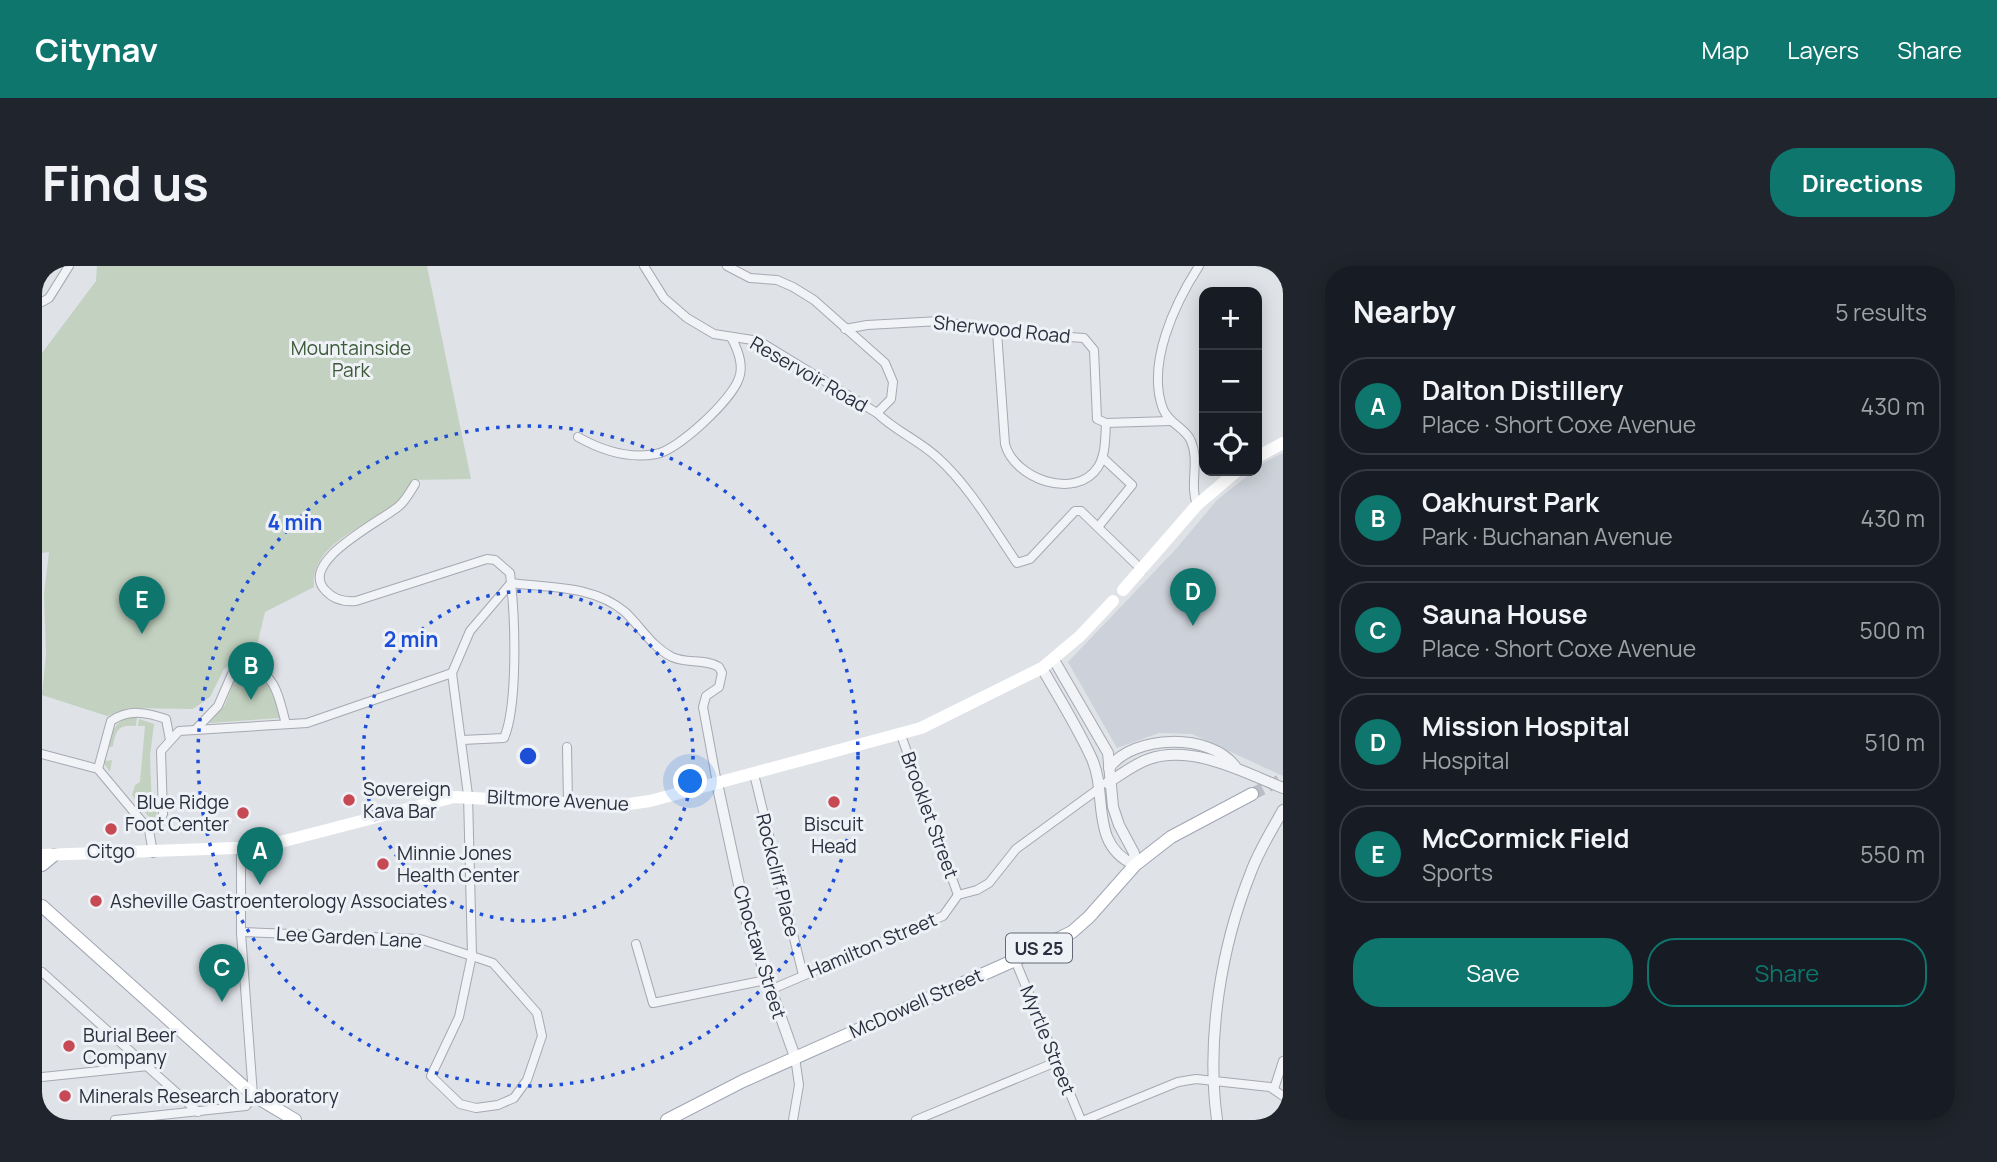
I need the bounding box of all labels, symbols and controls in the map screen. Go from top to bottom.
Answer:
text: Citynav [35,27,158,72]
text: Map [1702,33,1749,66]
text: Layers [1787,33,1859,66]
text: Share [1897,33,1962,66]
button: Directions [1770,148,1955,217]
text: Find us [42,149,209,216]
map controls [1199,287,1262,476]
button: + [1199,287,1262,350]
text: Nearby [1353,291,1456,332]
text: 5 results [1835,296,1927,328]
street label: Sherwood Road [932,309,1072,349]
street label: Reservoir Road [745,330,873,418]
park label: Mountainside Park [291,335,411,383]
button: − [1199,350,1262,413]
text: Dalton Distillery [1422,372,1623,408]
text: A [1370,390,1386,422]
text: 430 m [1861,390,1925,422]
text: Place · Short Coxe Avenue [1422,408,1696,440]
button: locate [1199,413,1262,476]
text: Oakhurst Park [1422,484,1599,520]
text: B [1371,502,1385,534]
text: 430 m [1861,502,1925,534]
text: 4 min [268,508,322,536]
text: Park · Buchanan Avenue [1422,520,1673,552]
pin: D [1170,568,1216,626]
pin: E [119,576,165,634]
text: Sauna House [1422,596,1588,632]
text: C [1370,614,1387,646]
text: 500 m [1860,614,1925,646]
text: 2 min [384,625,438,653]
text: Place · Short Coxe Avenue [1422,632,1696,664]
pin: B [228,642,274,700]
text: Mission Hospital [1422,708,1630,744]
text: D [1370,726,1386,758]
text: 510 m [1865,726,1925,758]
centre of rings [516,744,540,768]
text: Hospital [1422,744,1510,776]
street label: Brooklet Street [895,748,965,882]
your location [673,764,707,798]
place label: Sovereign Kava Bar [363,776,451,824]
street label: Biltmore Avenue [486,783,630,817]
place label: Blue Ridge Foot Center [125,789,229,837]
marker: Sovereign Kava Bar [341,792,357,808]
marker: Biscuit Head [826,794,842,810]
marker: Blue Ridge Foot Center [235,805,251,821]
street label: Rockcliff Place [750,811,806,939]
place label: Biscuit Head [804,811,864,859]
text: McCormick Field [1422,820,1630,856]
marker: Citgo [103,821,119,837]
pin: A [237,827,283,885]
place label: Citgo [87,838,135,864]
text: E [1371,838,1385,870]
text: 550 m [1860,838,1925,870]
place label: Minnie Jones Health Center [397,840,520,888]
marker: Minnie Jones Health Center [375,856,391,872]
text: Sports [1422,856,1493,888]
street label: Choctaw Street [727,882,793,1022]
place label: Asheville Gastroenterology Associates [110,888,447,914]
marker: Asheville Gastroenterology Associates [88,893,104,909]
street label: Hamilton Street [803,906,941,984]
street label: Lee Garden Lane [275,920,423,954]
road number: US 25 [1006,934,1072,962]
button: Save [1353,938,1633,1007]
button: Share [1647,938,1927,1007]
pin: C [199,944,245,1002]
street label: McDowell Street [845,962,987,1044]
street label: Myrtle Street [1014,982,1082,1098]
place label: Burial Beer Company [83,1022,177,1070]
marker: Burial Beer Company [61,1038,77,1054]
place label: Minerals Research Laboratory [79,1083,339,1109]
marker: Minerals Research Laboratory [57,1088,73,1104]

